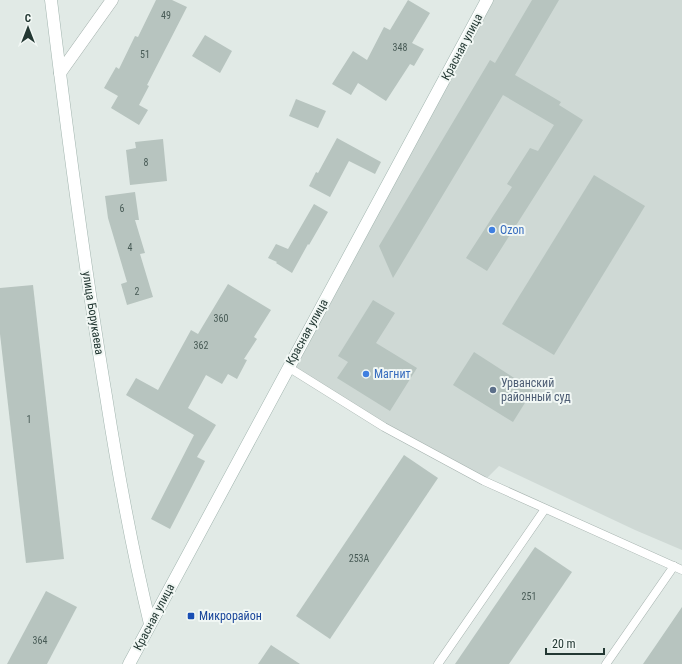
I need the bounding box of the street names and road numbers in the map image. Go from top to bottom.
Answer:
street label: Красная улица [439,11,485,83]
street label: улица Борукаева [80,270,107,356]
street label: Красная улица [283,296,331,367]
street label: Красная улица [131,581,177,653]

